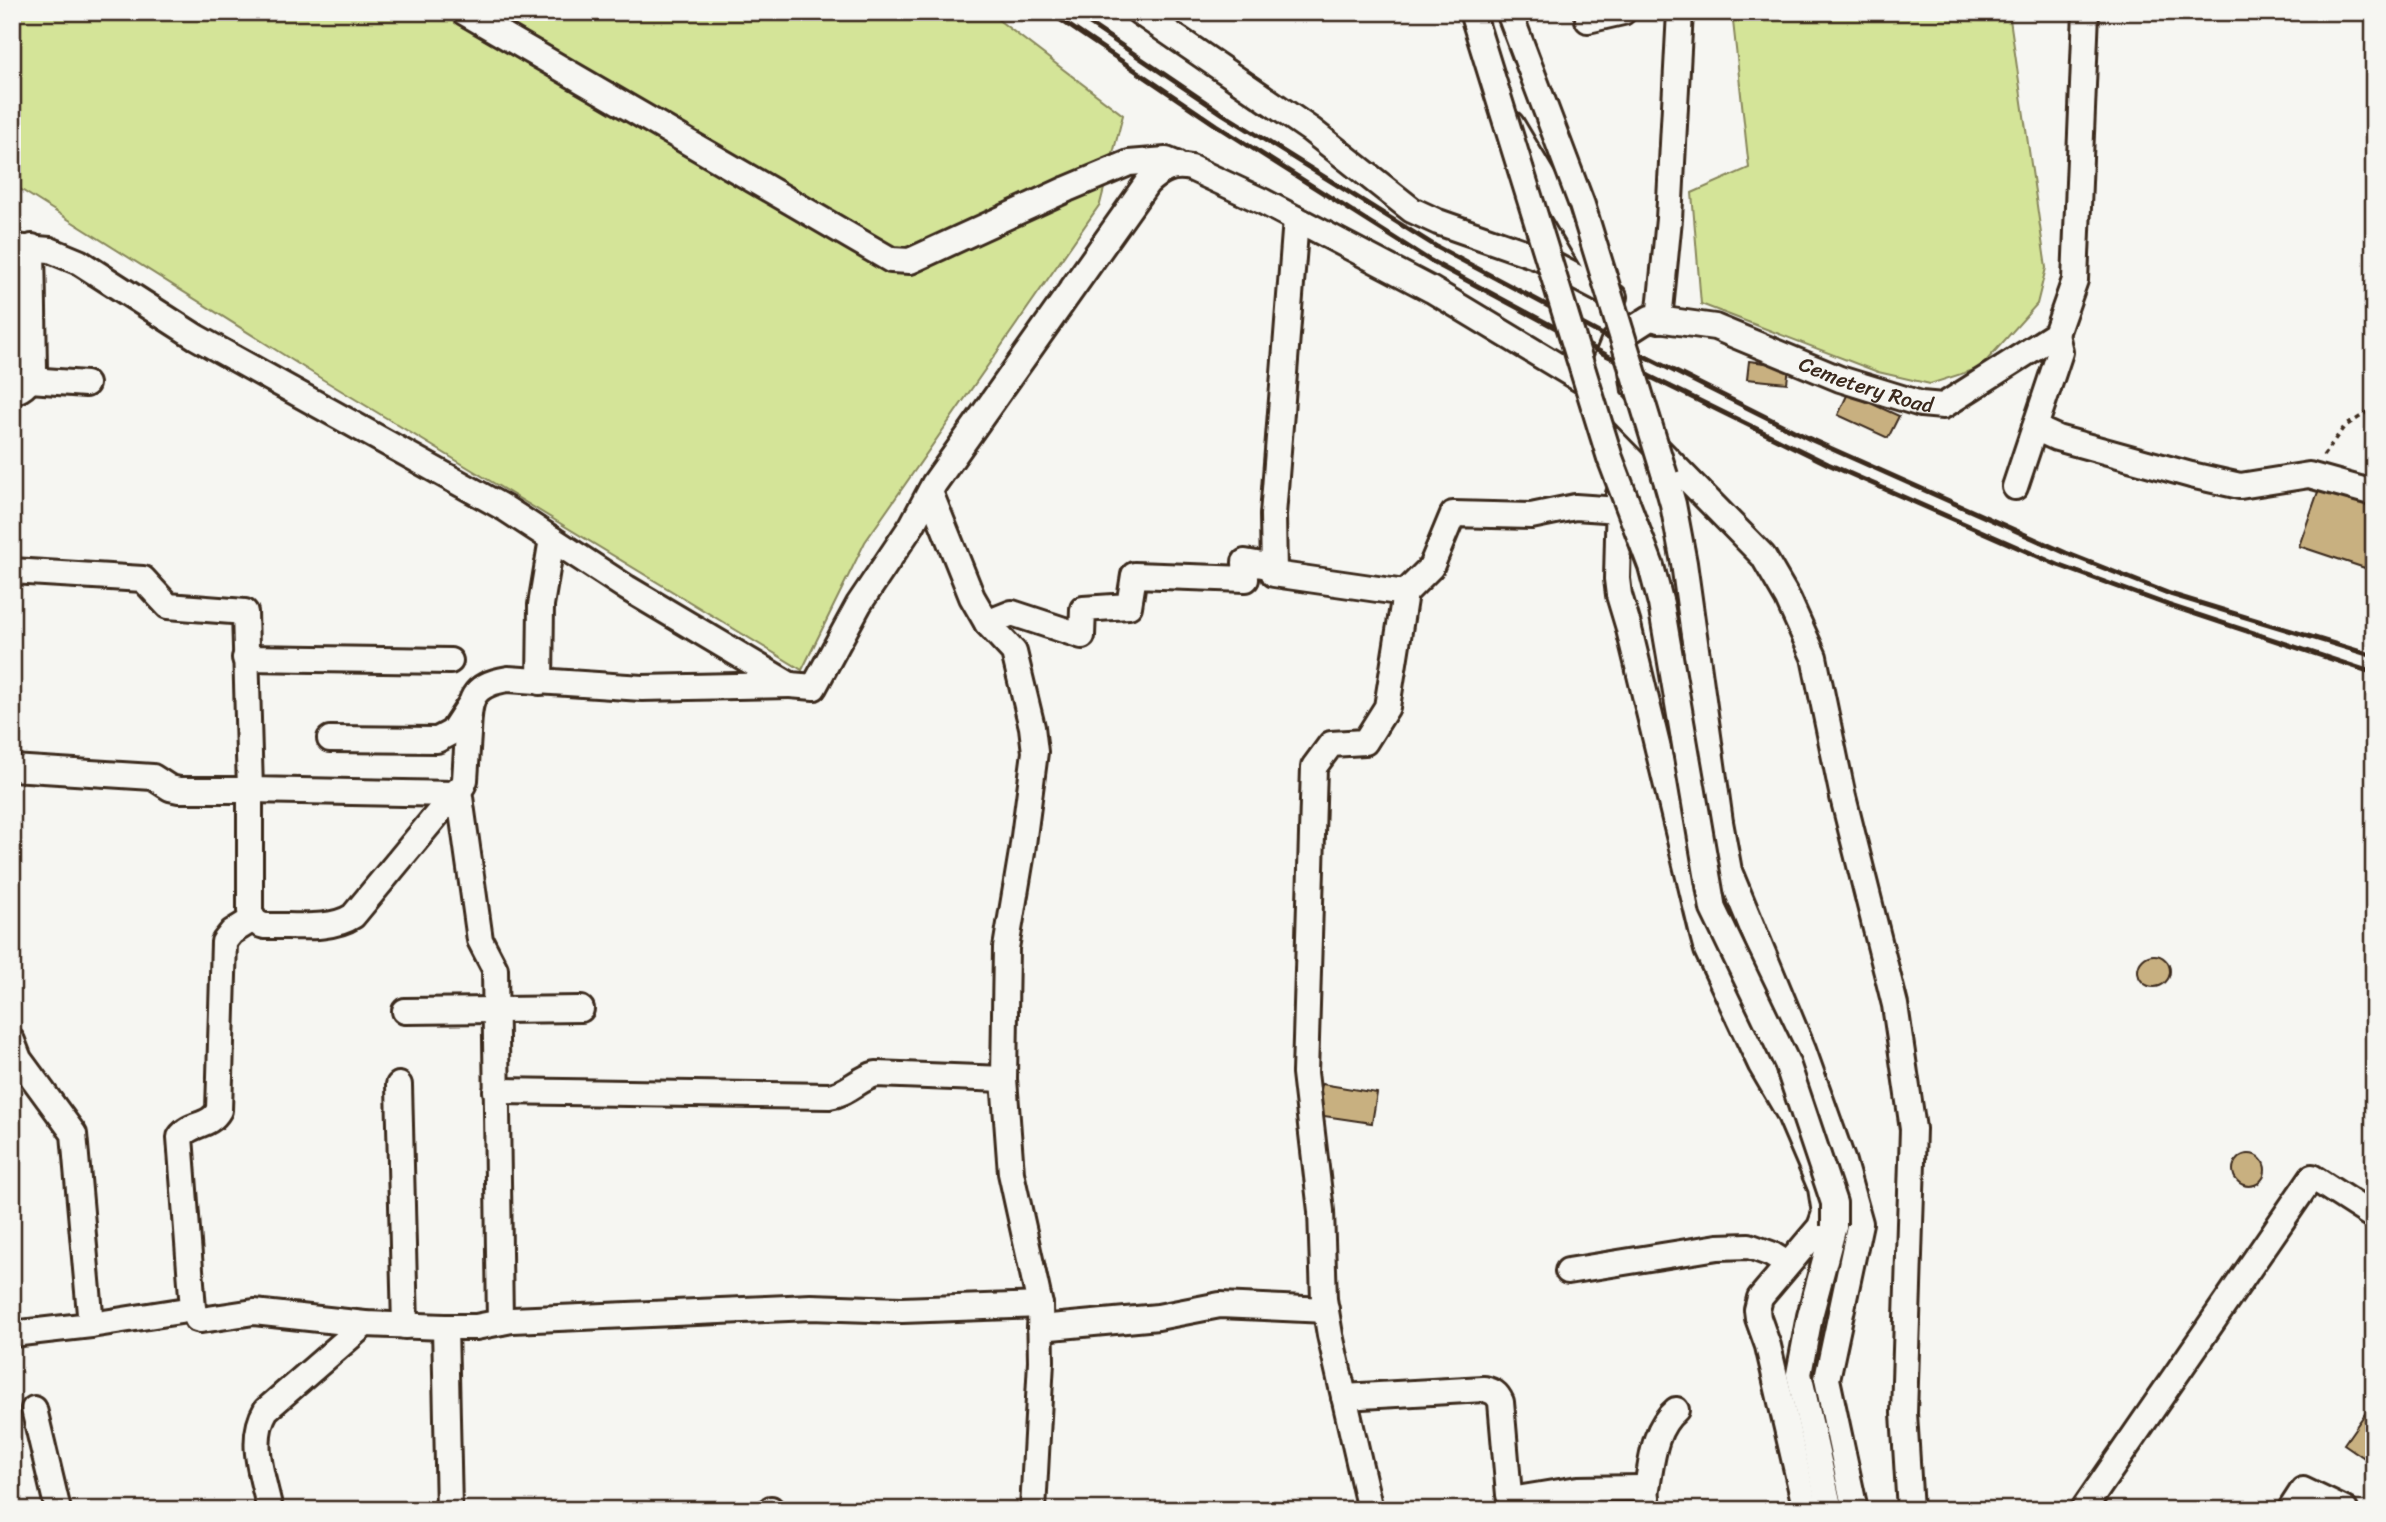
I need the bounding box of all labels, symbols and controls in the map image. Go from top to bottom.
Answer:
street label: Cemetery Road [1793,345,1937,424]

